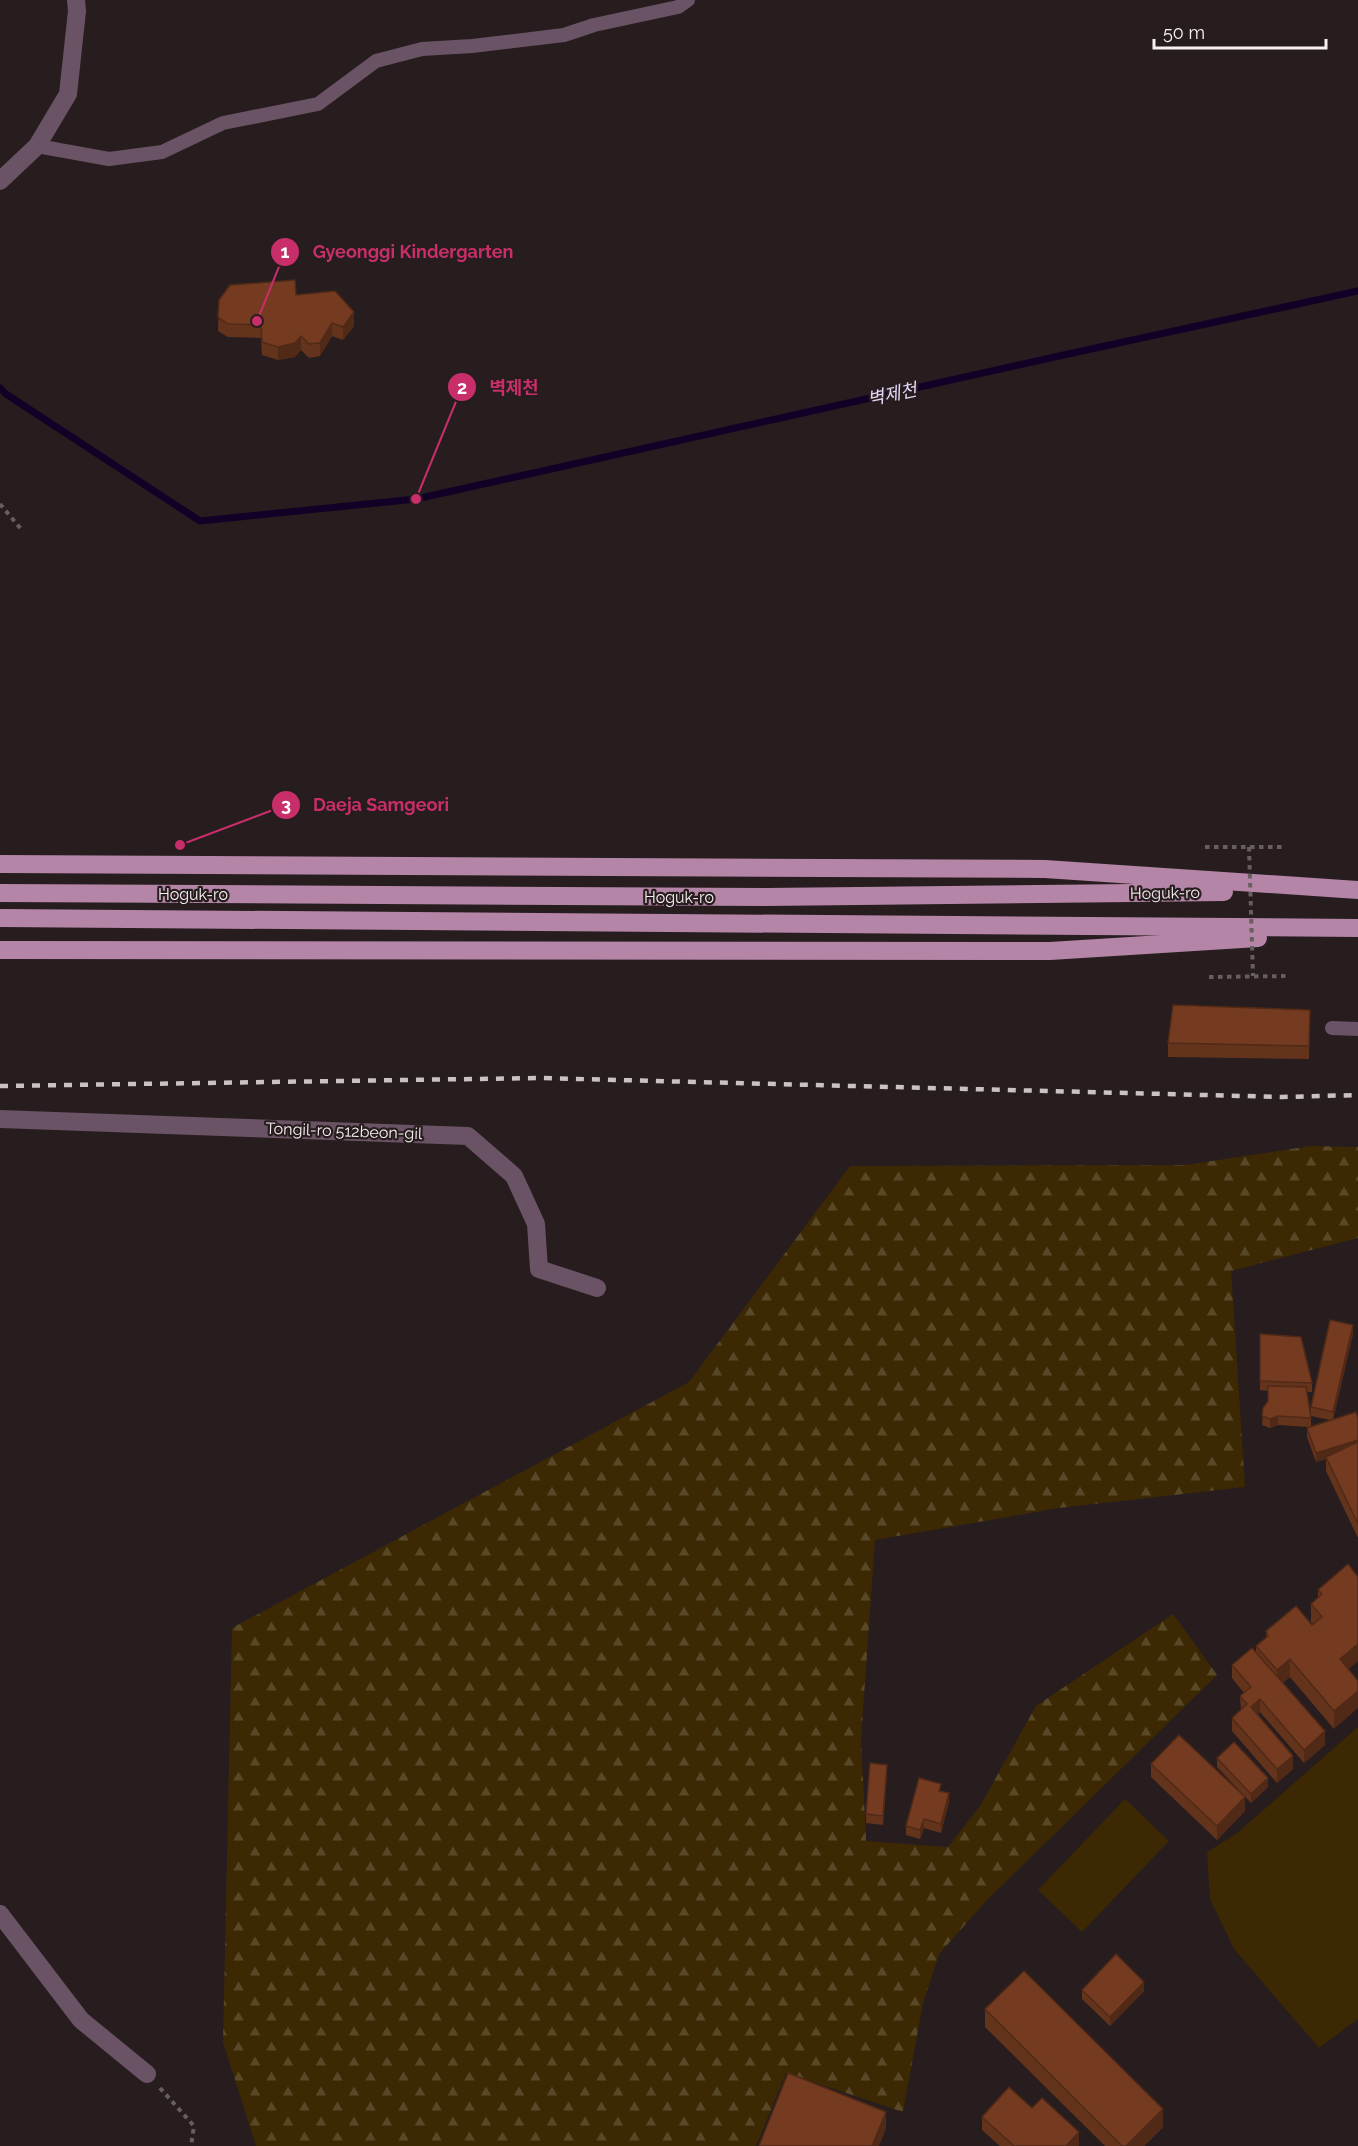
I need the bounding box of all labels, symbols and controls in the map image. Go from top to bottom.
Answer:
scale bar [1154,12,1326,50]
text: 50 m [1163,22,1205,43]
callout: Gyeonggi Kindergarten [270,234,525,270]
text: 1 [281,241,290,262]
text: Gyeonggi Kindergarten [313,241,513,262]
callout: 벽제천 [447,369,551,405]
text: 2 [457,377,467,398]
text: 벽제천 [489,377,539,398]
water label: 벽제천 [866,378,921,409]
callout: Daeja Samgeori [271,787,461,823]
text: 3 [281,794,291,815]
text: Daeja Samgeori [313,794,449,815]
street label: Hoguk-ro [1130,883,1200,903]
street label: Hoguk-ro [158,885,228,904]
street label: Hoguk-ro [644,888,714,907]
street label: Tongil-ro 512beon-gil [265,1119,423,1143]

